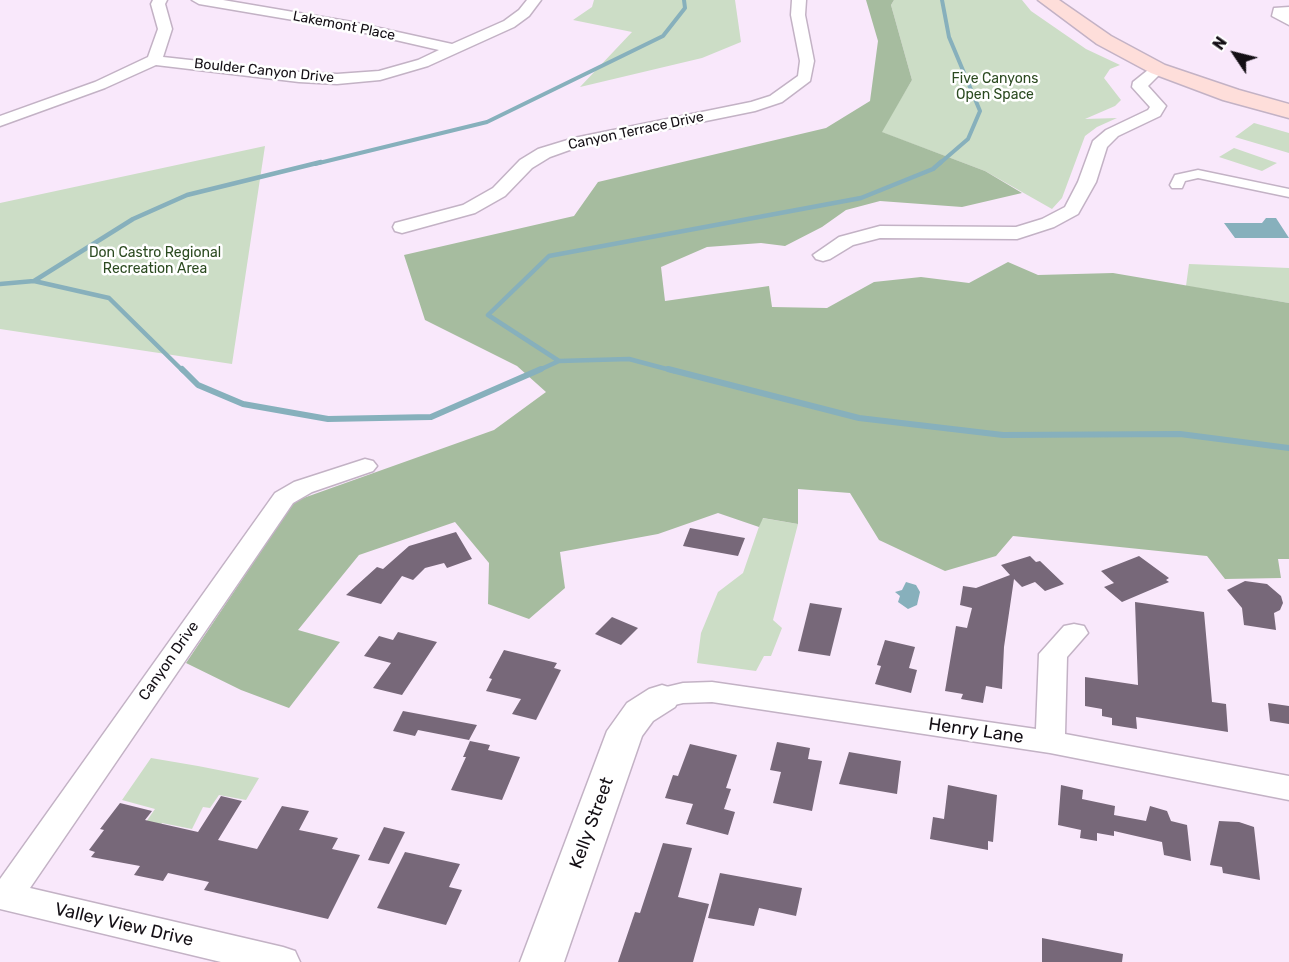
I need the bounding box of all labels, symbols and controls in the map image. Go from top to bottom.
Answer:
street label: Lakemont Place [291,8,397,44]
north arrow [1205,24,1265,84]
text: N [1209,33,1231,54]
street label: Boulder Canyon Drive [193,55,335,87]
park label: Five Canyons Open Space [952,71,1038,104]
street label: Canyon Terrace Drive [567,108,705,154]
park label: Don Castro Regional Recreation Area [89,245,221,278]
street label: Canyon Drive [135,618,203,704]
street label: Henry Lane [927,714,1025,748]
street label: Kelly Street [566,774,618,872]
street label: Valley View Drive [53,899,195,951]

